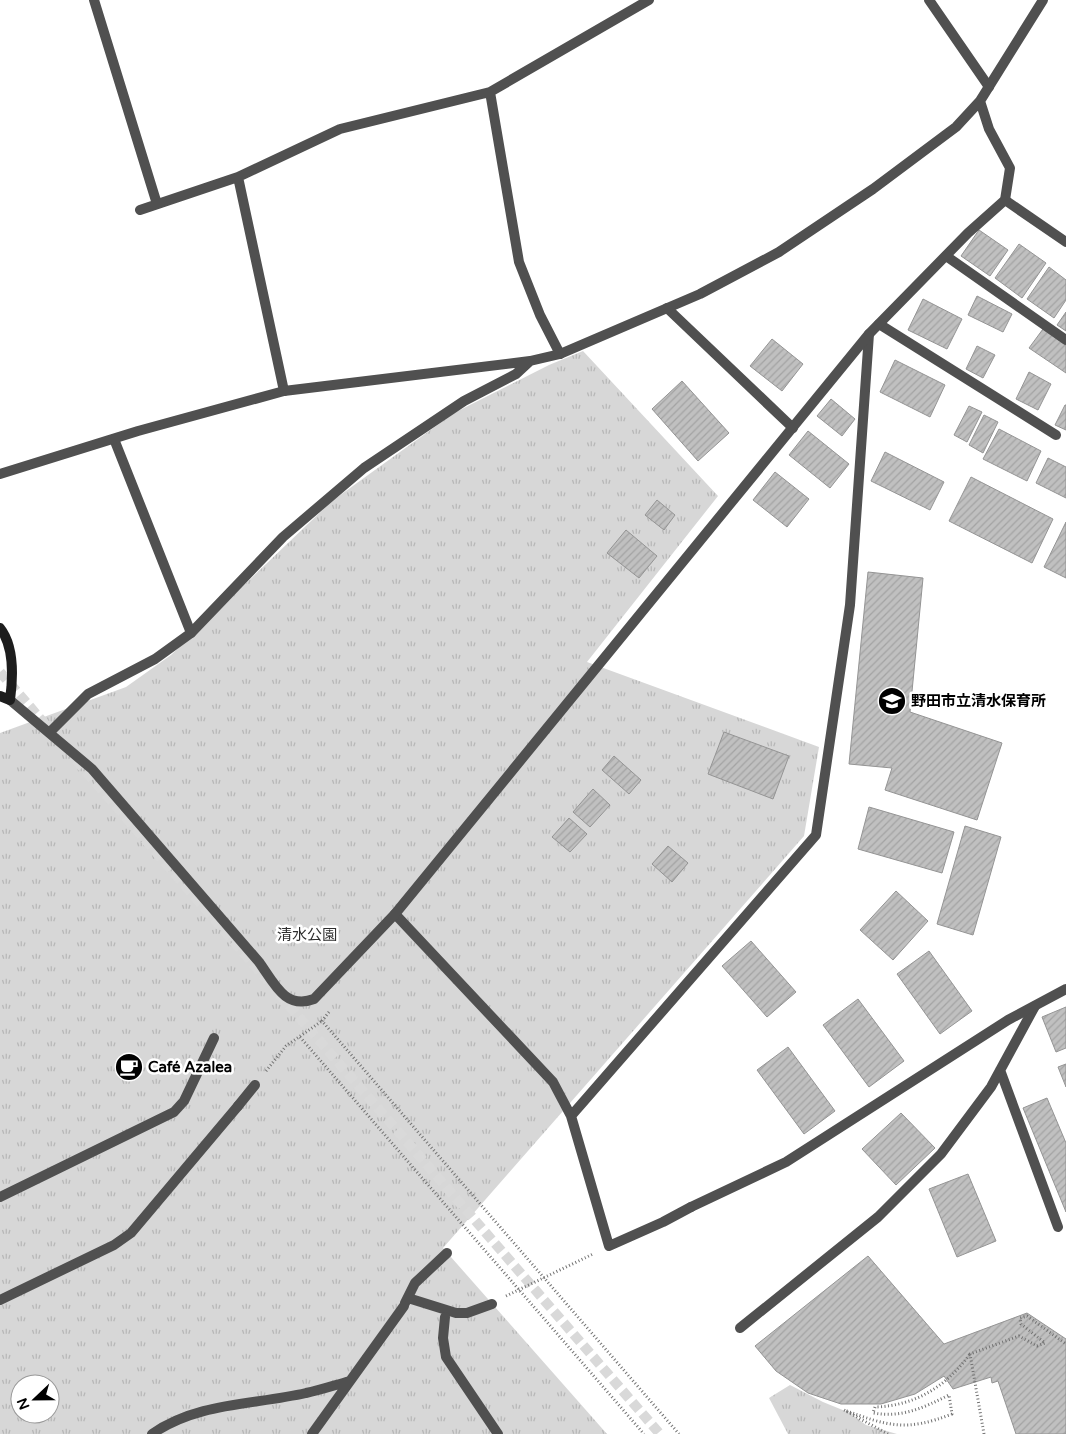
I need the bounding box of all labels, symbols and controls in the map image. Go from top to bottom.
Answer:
school or university icon: 野田市立清水保育所 [877,686,907,716]
place label: 野田市立清水保育所 [911,692,1046,710]
park label: 清水公園 [277,926,337,944]
cafe icon: Café Azalea [114,1052,144,1082]
place label: Café Azalea [148,1058,232,1076]
north arrow [10,1374,60,1424]
text: N [13,1395,33,1412]

